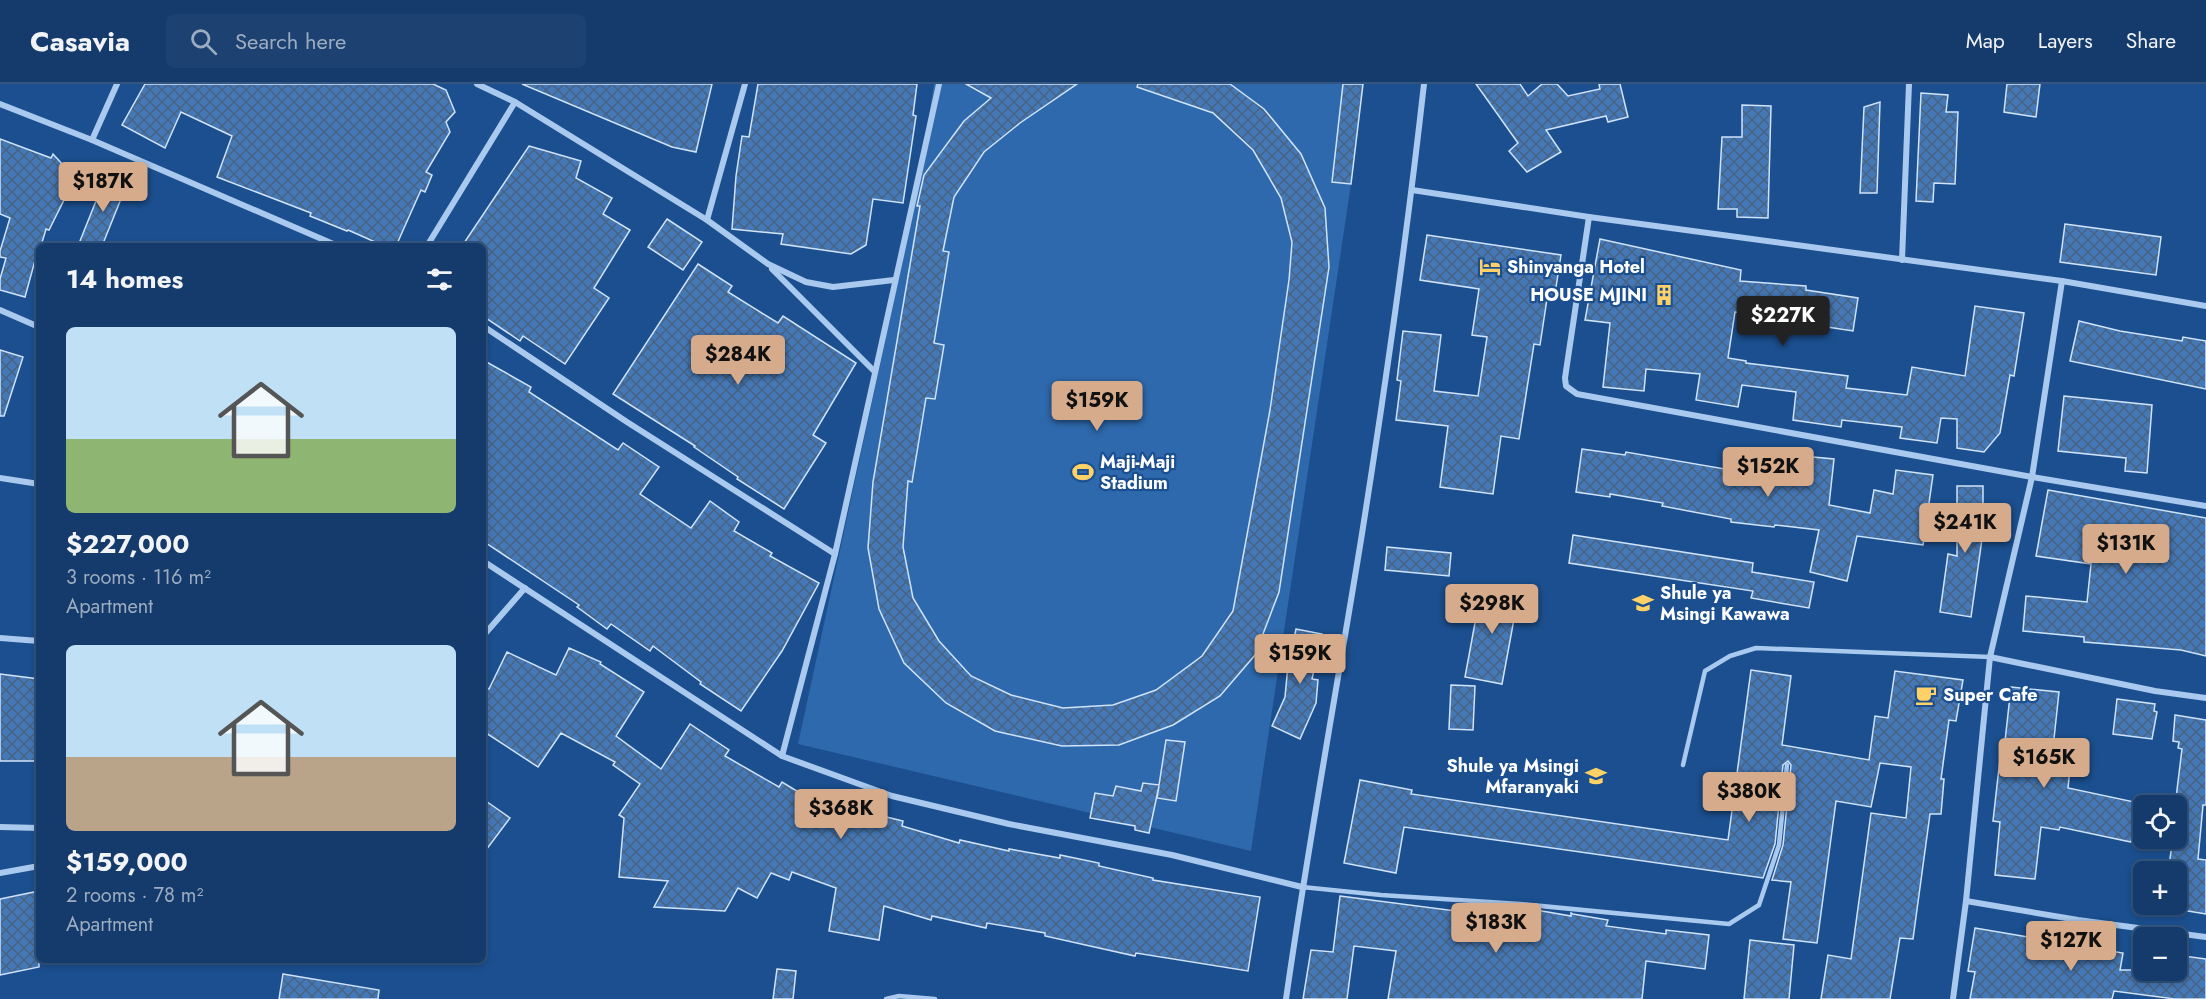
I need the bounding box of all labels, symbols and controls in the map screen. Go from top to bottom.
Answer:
search box [166,14,586,68]
text: Casavia [30,21,130,62]
icon: search [187,25,220,58]
text: Search here [235,25,346,57]
text: Map [1966,26,2005,56]
text: Layers [2038,26,2093,56]
text: Share [2126,26,2176,56]
pin: $187K [61,162,145,213]
text: $187K [73,167,133,196]
place label: Shinyanga Hotel [1507,254,1645,280]
hotel icon: Shinyanga Hotel [1478,255,1502,279]
text: 14 homes [66,260,183,298]
icon: filters [423,263,456,296]
place label: HOUSE MJINI [1530,282,1647,308]
building icon: HOUSE MJINI [1652,283,1676,307]
pin: $227K [1741,296,1825,347]
text: $227K [1751,301,1815,330]
pin: $284K [696,335,780,386]
text: $284K [705,340,771,369]
icon: home [207,366,315,474]
pin: $159K [1055,381,1139,432]
text: $159K [1066,386,1128,415]
pin: $152K [1726,447,1810,498]
place label: Maji-Maji Stadium [1100,449,1175,496]
text: $152K [1737,452,1799,481]
sports icon: Maji-Maji Stadium [1071,460,1095,484]
pin: $241K [1923,503,2007,554]
text: $241K [1933,508,1997,537]
pin: $131K [2084,524,2168,575]
text: $227,000 [66,525,189,563]
text: $131K [2096,529,2156,558]
text: 3 rooms · 116 m² [66,563,211,592]
place label: Shule ya Msingi Kawawa [1660,580,1790,627]
pin: $298K [1450,584,1534,635]
text: $298K [1459,589,1525,618]
school or university icon: Shule ya Msingi Kawawa [1631,591,1655,615]
text: Apartment [66,592,153,621]
pin: $159K [1258,634,1342,685]
text: $159K [1269,639,1331,668]
place label: Super Cafe [1943,682,2038,708]
cafe icon: Super Cafe [1914,683,1938,707]
icon: home [207,684,315,792]
pin: $165K [2002,738,2086,789]
text: $165K [2013,743,2075,772]
place label: Shule ya Msingi Mfaranyaki [1447,753,1579,800]
school or university icon: Shule ya Msingi Mfaranyaki [1584,764,1608,788]
pin: $380K [1707,772,1791,823]
text: $380K [1717,777,1781,806]
pin: $368K [799,789,883,840]
text: $368K [809,794,873,823]
map controls [2133,795,2187,981]
button: locate [2133,795,2187,849]
text: $159,000 [66,843,188,881]
button: + [2133,861,2187,915]
text: 2 rooms · 78 m² [66,881,203,910]
pin: $183K [1454,903,1538,954]
text: $183K [1465,908,1527,937]
text: Apartment [66,910,153,939]
pin: $127K [2029,921,2113,972]
text: $127K [2040,926,2102,955]
button: − [2133,927,2187,981]

